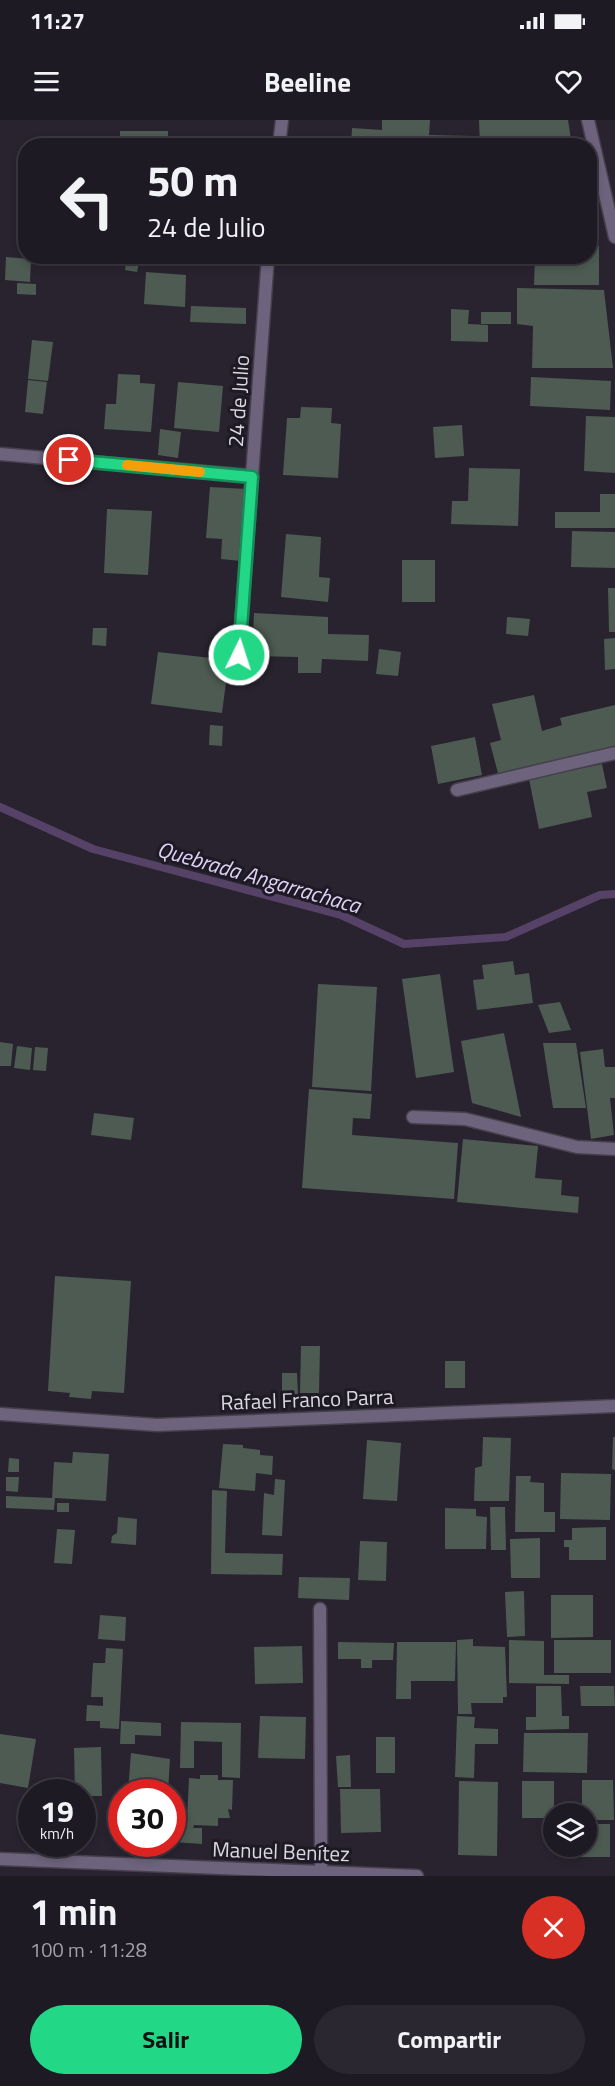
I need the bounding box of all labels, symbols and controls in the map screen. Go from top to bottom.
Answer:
text: 11:27 [30,4,85,38]
text: Beeline [264,61,351,102]
icon: menu [30,65,63,98]
icon: heart [552,65,585,98]
text: 50 m [147,148,239,212]
icon: left [48,162,126,240]
text: 24 de Julio [147,206,266,247]
street label: 24 de Julio [219,354,257,448]
pin [43,434,94,485]
icon: arrive [52,443,85,476]
position arrow [207,623,271,687]
water label: Quebrada Angarrachaca [153,832,367,923]
street label: Rafael Franco Parra [220,1380,395,1418]
speed limit sign: 30 [108,1779,186,1857]
text: 19 [40,1788,74,1834]
map controls [543,1803,597,1857]
button: layers [543,1803,597,1857]
text: km/h [40,1822,74,1845]
street label: Manuel Benítez [212,1833,350,1869]
text: 1 min [30,1884,117,1939]
button: close [522,1896,585,1959]
text: 100 m · 11:28 [30,1934,147,1965]
button: Salir [30,2005,302,2074]
button: Compartir [314,2005,585,2074]

